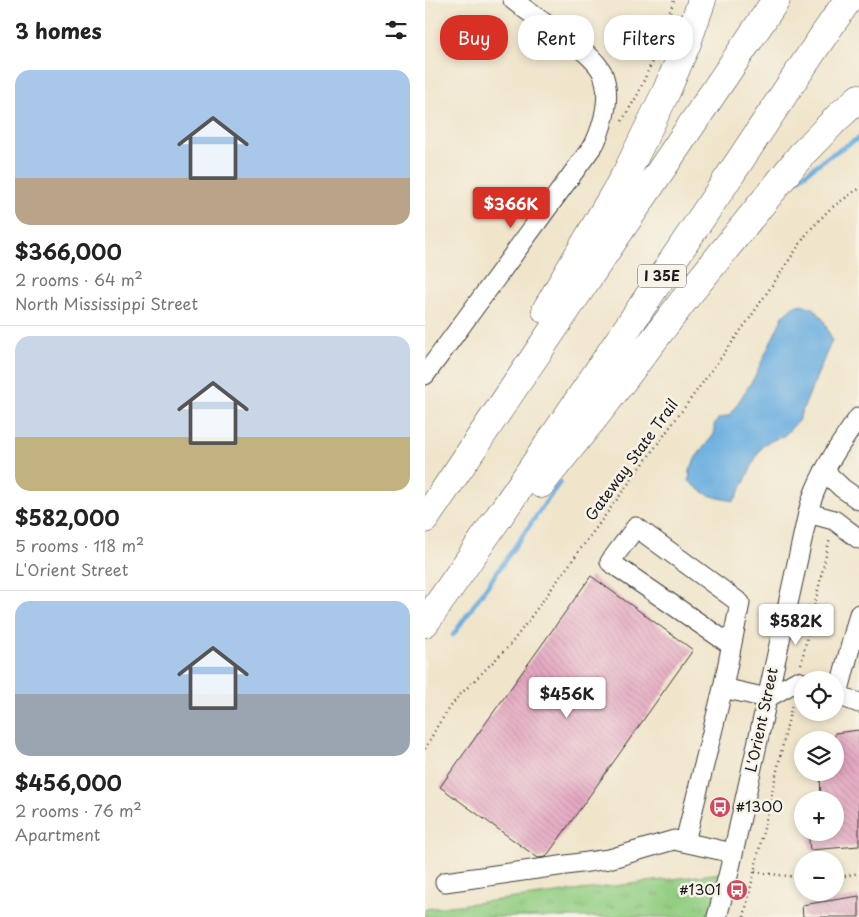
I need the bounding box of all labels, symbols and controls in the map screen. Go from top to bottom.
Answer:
text: 3 homes [15,14,102,46]
chip: Buy [440,15,508,60]
chip: Rent [518,15,594,60]
chip: Filters [604,15,693,60]
icon: filters [382,16,410,44]
icon: home [168,103,258,193]
pin: $366K [476,186,546,229]
text: $366K [484,191,538,215]
text: $366,000 [15,235,122,267]
road number: I 35E [638,264,686,288]
text: 2 rooms · 64 m² [15,267,143,291]
text: North Mississippi Street [15,291,198,315]
icon: home [168,368,258,458]
street label: Gateway State Trail [579,393,683,525]
text: $582,000 [15,501,120,533]
text: 5 rooms · 118 m² [15,533,144,557]
text: L'Orient Street [15,557,128,581]
pin: $582K [761,604,831,646]
text: $582K [770,608,822,632]
icon: home [168,633,258,723]
street label: L'Orient Street [738,665,783,774]
map controls [794,671,844,901]
button: locate [794,671,844,721]
pin: $456K [532,676,602,719]
text: $456K [540,681,594,705]
button: layers [794,731,844,781]
text: $456,000 [15,766,122,798]
button: + [794,791,844,841]
place label: #1300 [736,794,783,817]
bus stop icon: #1300 [708,795,732,819]
text: 2 rooms · 76 m² [15,798,142,822]
text: Apartment [15,822,100,846]
button: − [794,851,844,901]
place label: #1301 [680,877,721,900]
bus stop icon: #1301 [725,878,749,902]

